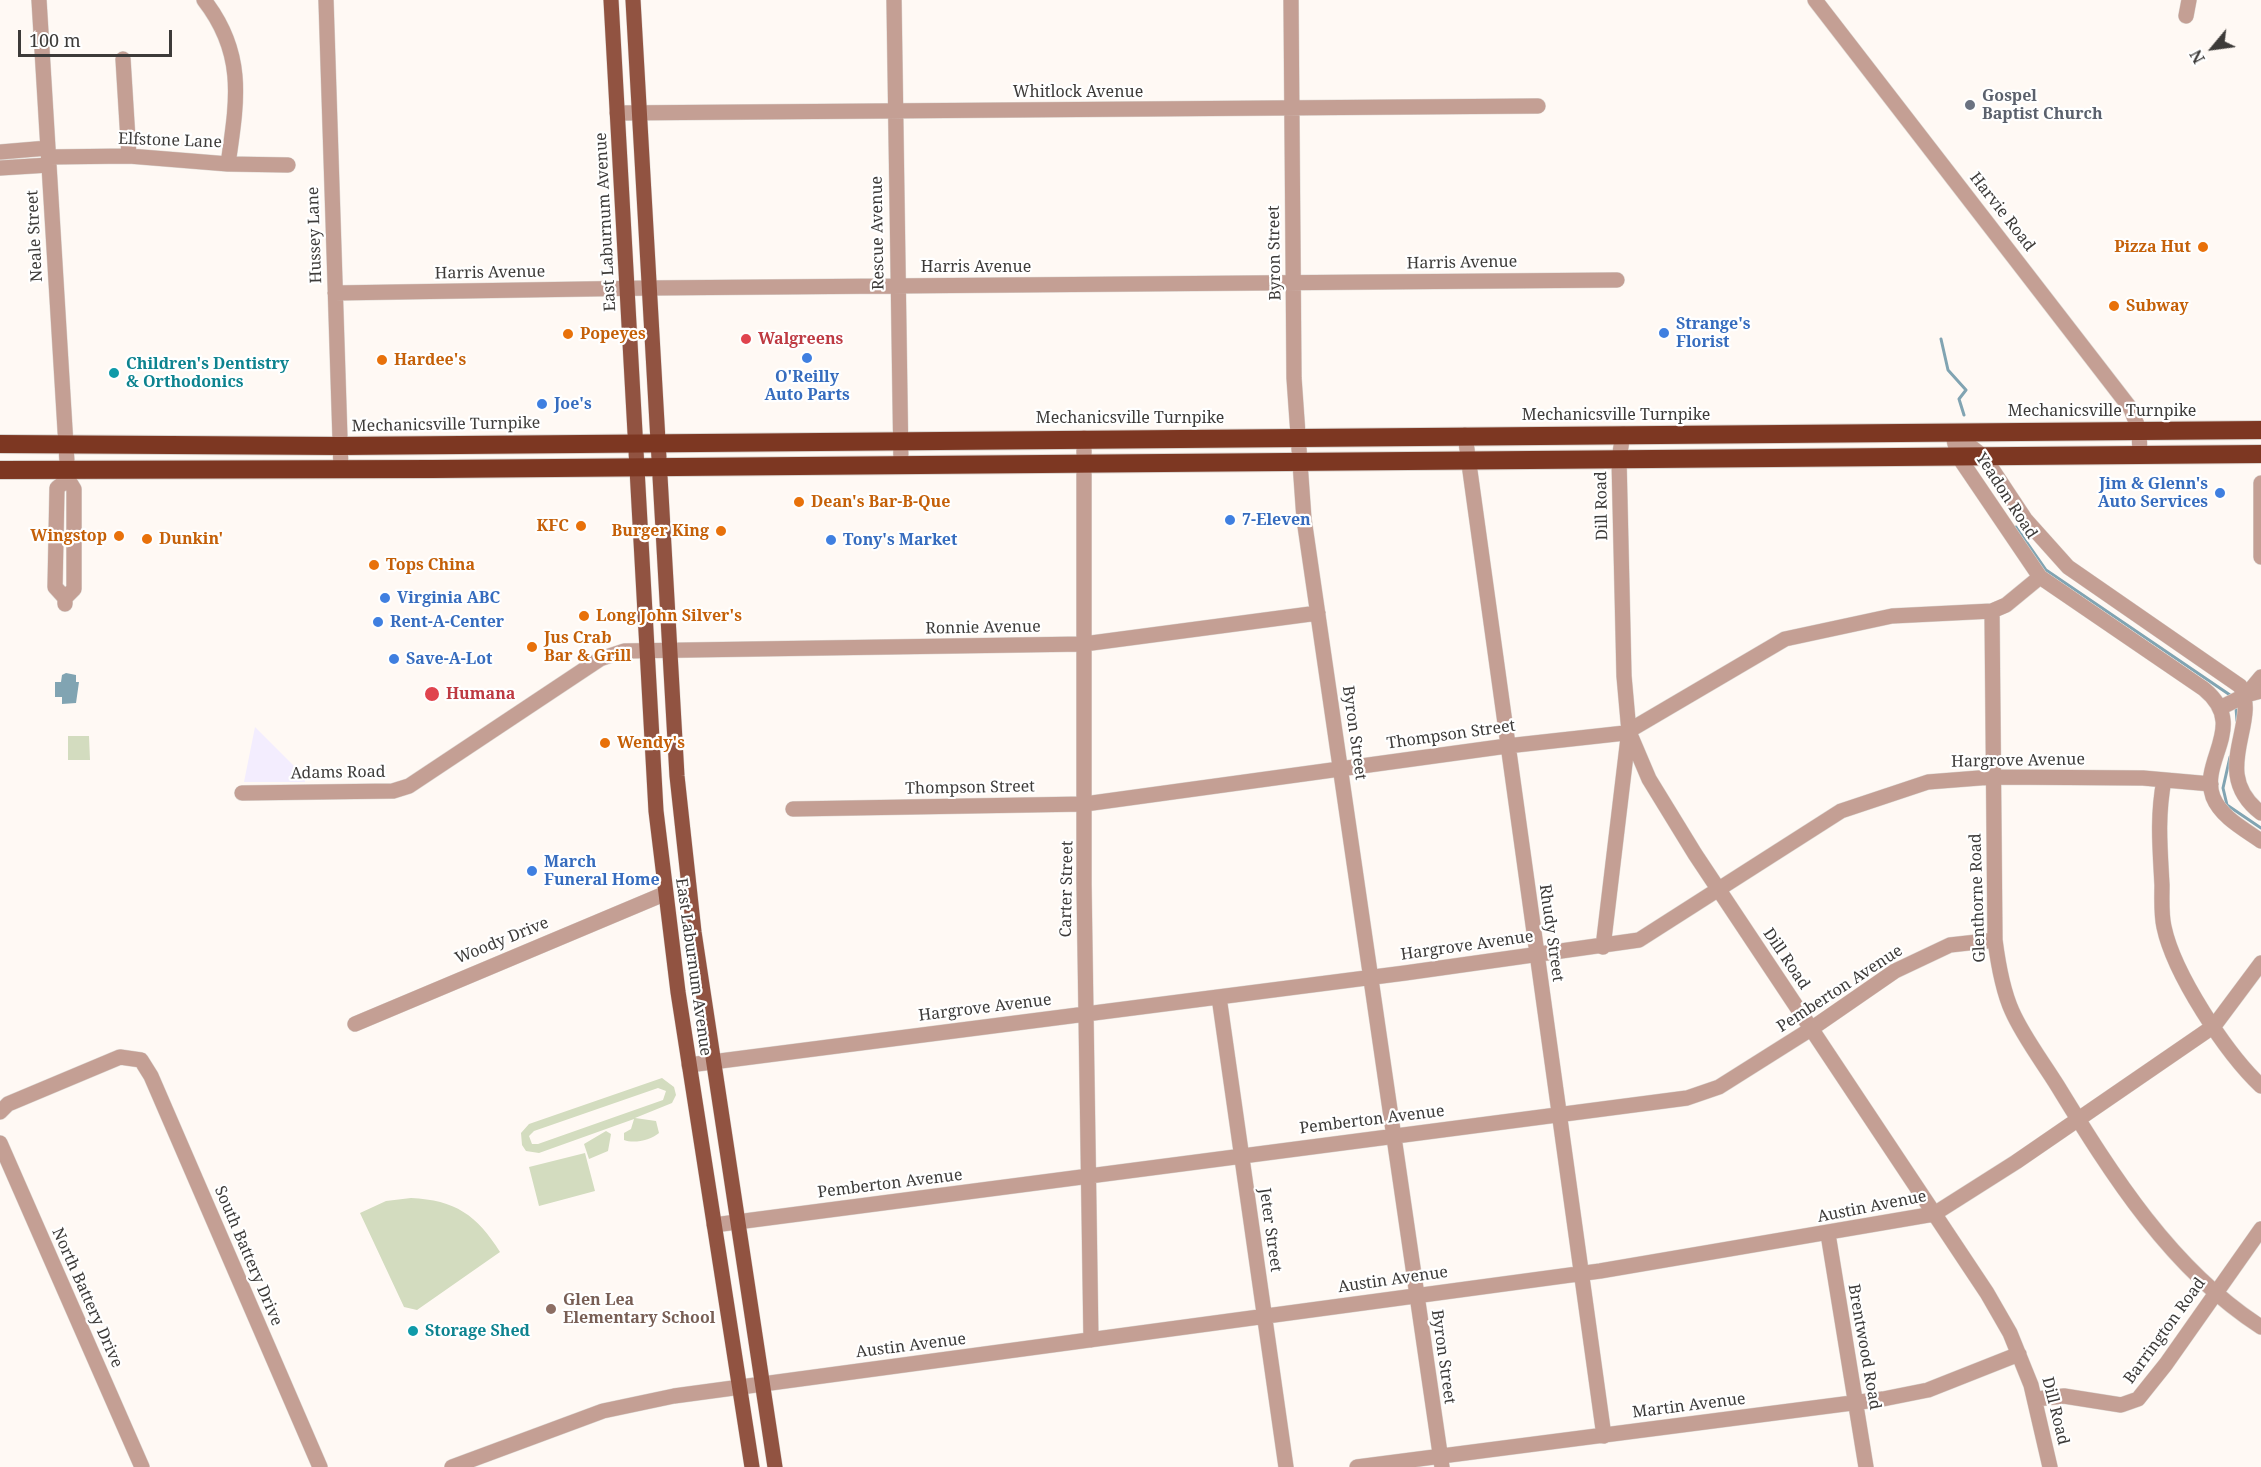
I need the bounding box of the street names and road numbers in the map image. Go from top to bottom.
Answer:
street label: Whitlock Avenue [1013,82,1143,102]
street label: Elfstone Lane [118,130,222,152]
street label: East Laburnum Avenue [592,132,620,312]
street label: Harvie Road [1965,169,2039,255]
street label: Rescue Avenue [867,176,889,290]
street label: Hussey Lane [304,186,326,284]
street label: Neale Street [23,190,47,282]
street label: Byron Street [1265,205,1285,301]
street label: Harris Avenue [1407,252,1517,274]
street label: Harris Avenue [921,257,1031,277]
street label: Harris Avenue [435,262,545,284]
street label: Mechanicsville Turnpike [2008,401,2196,421]
street label: Mechanicsville Turnpike [1522,405,1710,425]
street label: Mechanicsville Turnpike [1036,408,1224,428]
street label: Mechanicsville Turnpike [352,414,540,436]
street label: Yeadon Road [1971,449,2041,543]
street label: Dill Road [1592,471,1612,541]
street label: Ronnie Avenue [925,617,1041,639]
street label: Byron Street [1338,685,1370,781]
street label: Thompson Street [1385,716,1517,754]
street label: Hargrove Avenue [1951,750,2085,772]
street label: Adams Road [290,763,386,783]
street label: Thompson Street [905,777,1035,799]
street label: Glenthorne Road [1966,833,1990,963]
street label: Carter Street [1057,840,1077,938]
street label: East Laburnum Avenue [671,877,715,1057]
street label: Rhudy Street [1535,883,1567,983]
street label: Woody Drive [452,913,552,969]
street label: Dill Road [1759,925,1813,993]
street label: Hargrove Avenue [1399,927,1535,965]
street label: Pemberton Avenue [1774,941,1906,1037]
street label: Hargrove Avenue [917,990,1053,1026]
street label: Pemberton Avenue [1298,1102,1446,1138]
street label: Pemberton Avenue [816,1166,964,1202]
street label: South Battery Drive [210,1183,286,1329]
street label: Jeter Street [1255,1187,1285,1273]
street label: Austin Avenue [1816,1187,1928,1227]
street label: North Battery Drive [48,1225,126,1371]
street label: Austin Avenue [1337,1263,1449,1297]
street label: Barrington Road [2120,1274,2210,1388]
street label: Brentwood Road [1843,1283,1885,1411]
street label: Byron Street [1427,1309,1459,1405]
street label: Austin Avenue [855,1330,967,1362]
street label: Dill Road [2037,1375,2073,1447]
street label: Martin Avenue [1631,1390,1747,1422]

